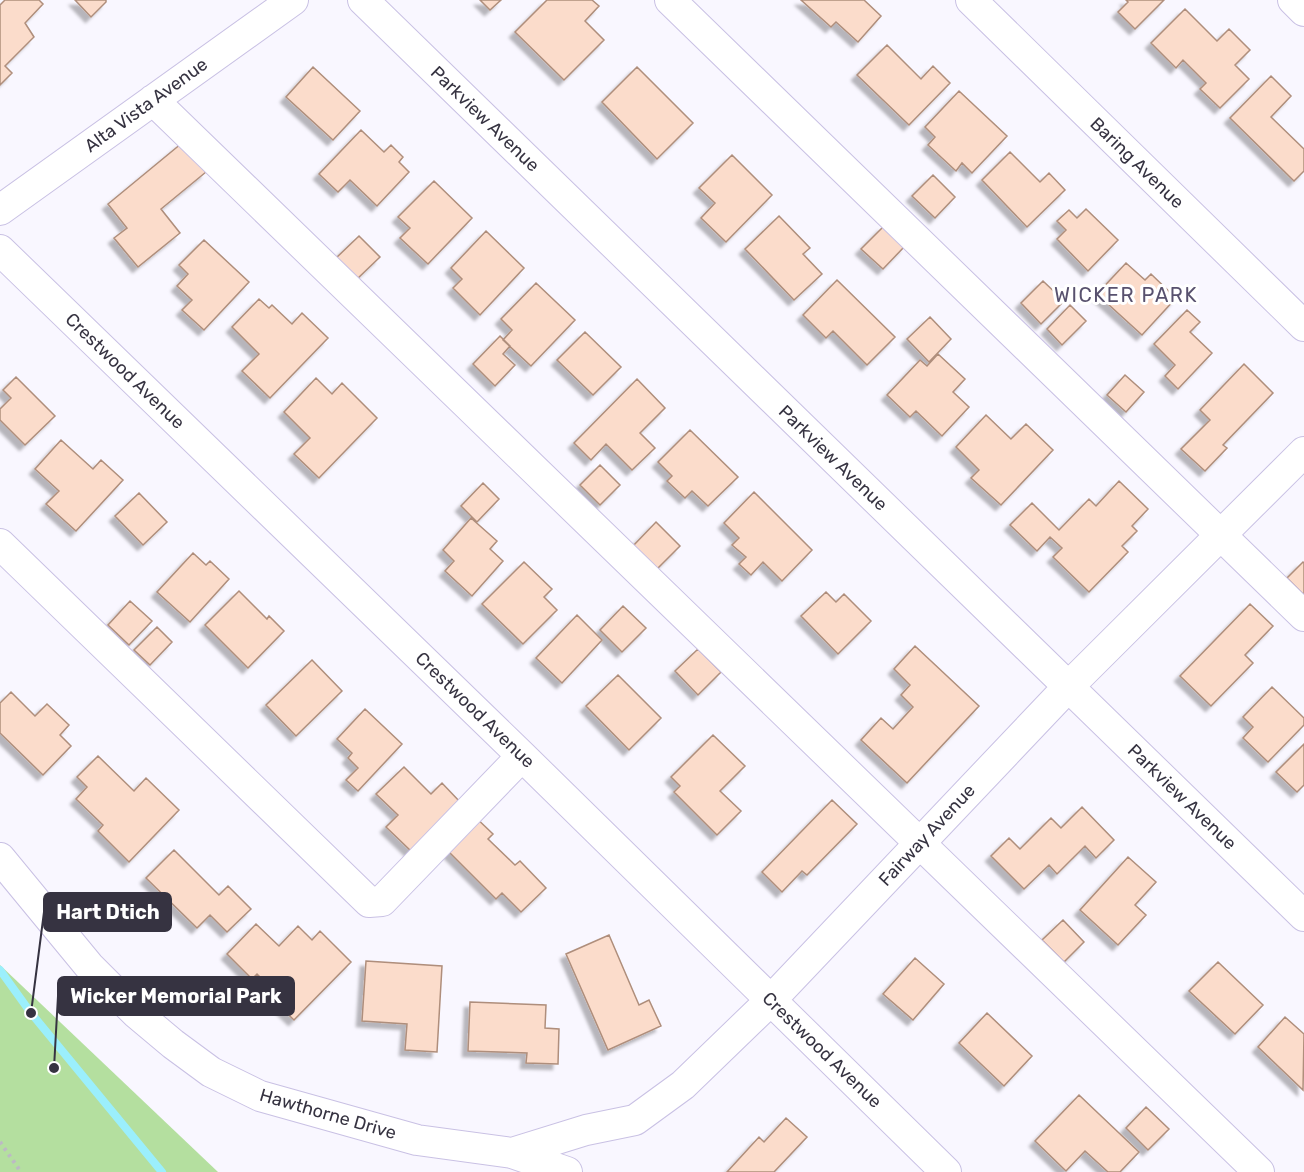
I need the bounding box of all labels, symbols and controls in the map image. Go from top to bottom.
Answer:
street label: Alta Vista Avenue [80,53,212,157]
street label: Parkview Avenue [426,62,544,176]
street label: Baring Avenue [1086,113,1188,213]
district label: WICKER PARK [1054,283,1198,307]
street label: Crestwood Avenue [61,308,189,434]
street label: Parkview Avenue [774,401,892,515]
street label: Crestwood Avenue [411,647,539,773]
street label: Parkview Avenue [1123,740,1241,854]
street label: Fairway Avenue [874,779,980,891]
callout: Hart Dtich [44,893,171,931]
text: Hart Dtich [56,900,160,924]
callout: Wicker Memorial Park [58,977,294,1015]
text: Wicker Memorial Park [70,984,282,1008]
street label: Crestwood Avenue [758,987,886,1113]
street label: Hawthorne Drive [257,1084,399,1144]

